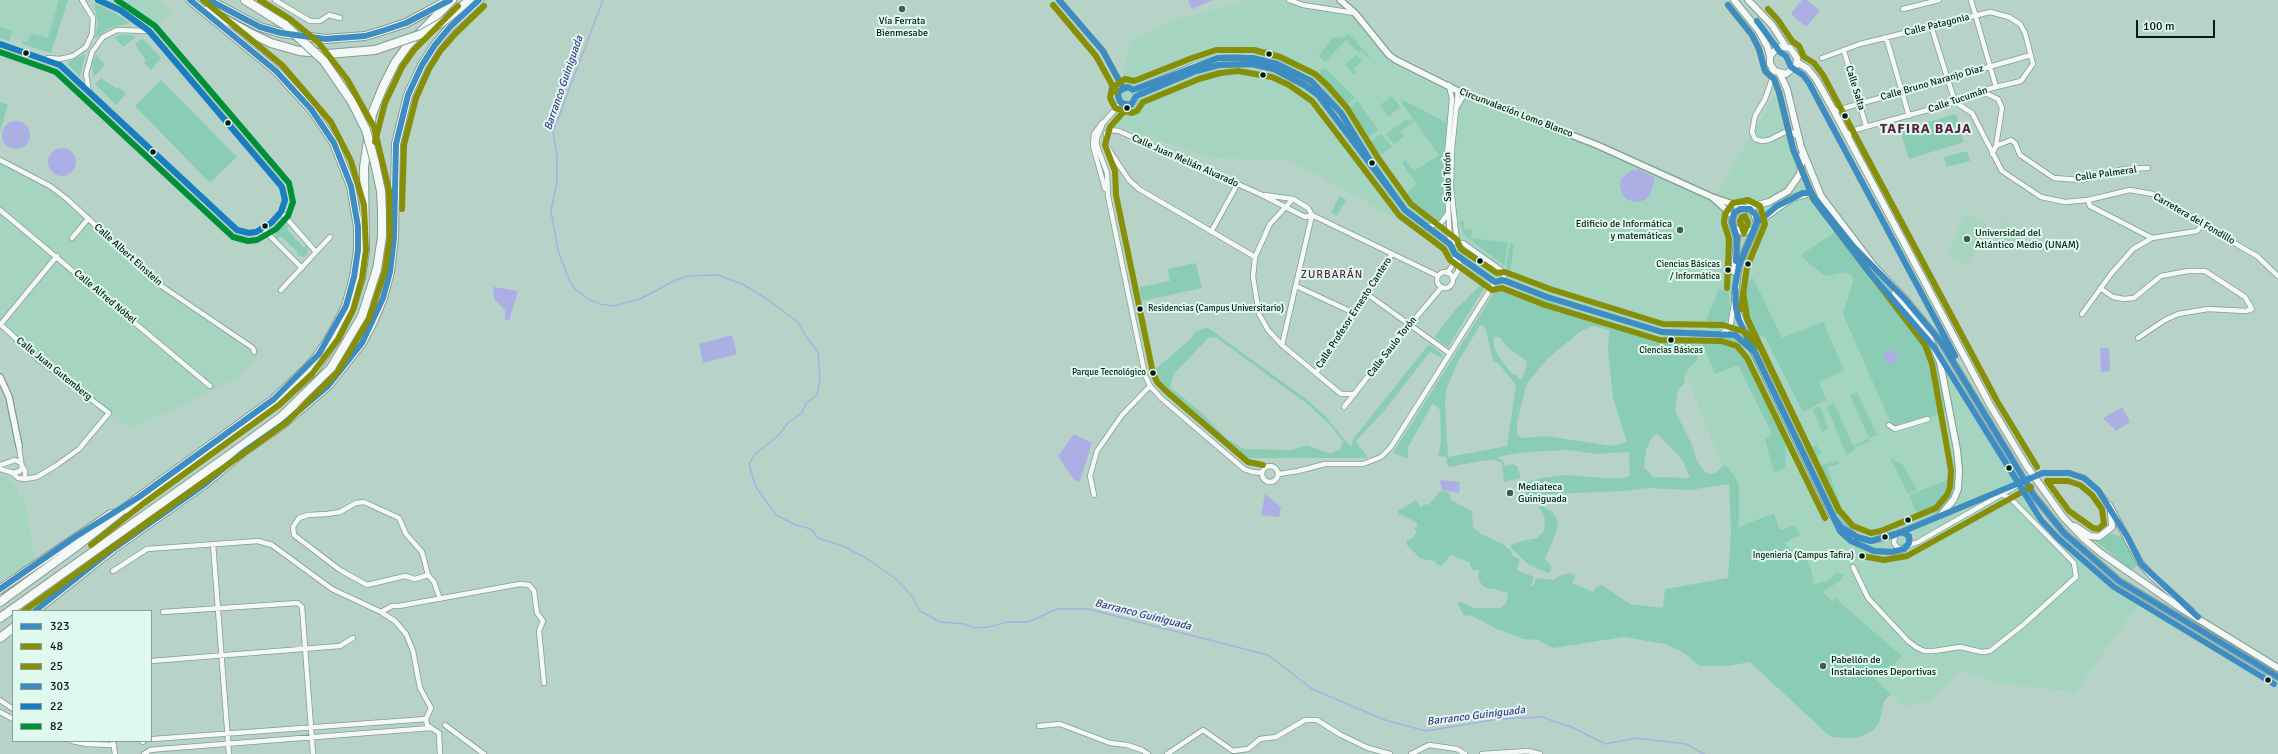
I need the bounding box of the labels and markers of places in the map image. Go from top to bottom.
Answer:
marker: Vía Ferrata Bienmesabe [897,4,907,14]
place label: Vía Ferrata Bienmesabe [876,15,928,38]
unlabelled marker [21,48,31,58]
unlabelled marker [1264,49,1274,59]
unlabelled marker [1258,70,1268,80]
unlabelled marker [1122,103,1132,113]
unlabelled marker [1840,111,1850,121]
unlabelled marker [223,118,233,128]
unlabelled marker [148,147,158,157]
unlabelled marker [1367,158,1377,168]
place label: Edificio de Informática y matemáticas [1576,218,1672,242]
unlabelled marker [260,221,270,231]
marker: Edificio de Informática y matemáticas [1675,225,1685,235]
place label: Universidad del Atlántico Medio (UNAM) [1975,227,2079,250]
marker: Universidad del Atlántico Medio (UNAM) [1962,234,1972,244]
unlabelled marker [1475,256,1485,266]
unlabelled marker [1743,259,1753,269]
place label: Ciencias Básicas / Informática [1656,260,1720,281]
marker: Ciencias Básicas / Informática [1723,265,1733,275]
marker: Residencias (Campus Universitario) [1135,304,1145,314]
place label: Residencias (Campus Universitario) [1148,304,1284,314]
marker: Ciencias Básicas [1666,335,1676,345]
place label: Ciencias Básicas [1639,346,1703,356]
place label: Parque Tecnológico [1072,368,1146,378]
marker: Parque Tecnológico [1148,368,1158,378]
unlabelled marker [2004,463,2014,473]
place label: Mediateca Guiniguada [1518,481,1567,504]
marker: Mediateca Guiniguada [1505,488,1515,498]
unlabelled marker [1903,515,1913,525]
unlabelled marker [1880,532,1890,542]
place label: Ingeniería (Campus Tafira) [1753,551,1854,561]
marker: Ingeniería (Campus Tafira) [1857,551,1867,561]
place label: Pabellón de Instalaciones Deportivas [1831,654,1936,678]
marker: Pabellón de Instalaciones Deportivas [1818,661,1828,671]
unlabelled marker [2263,675,2273,685]

